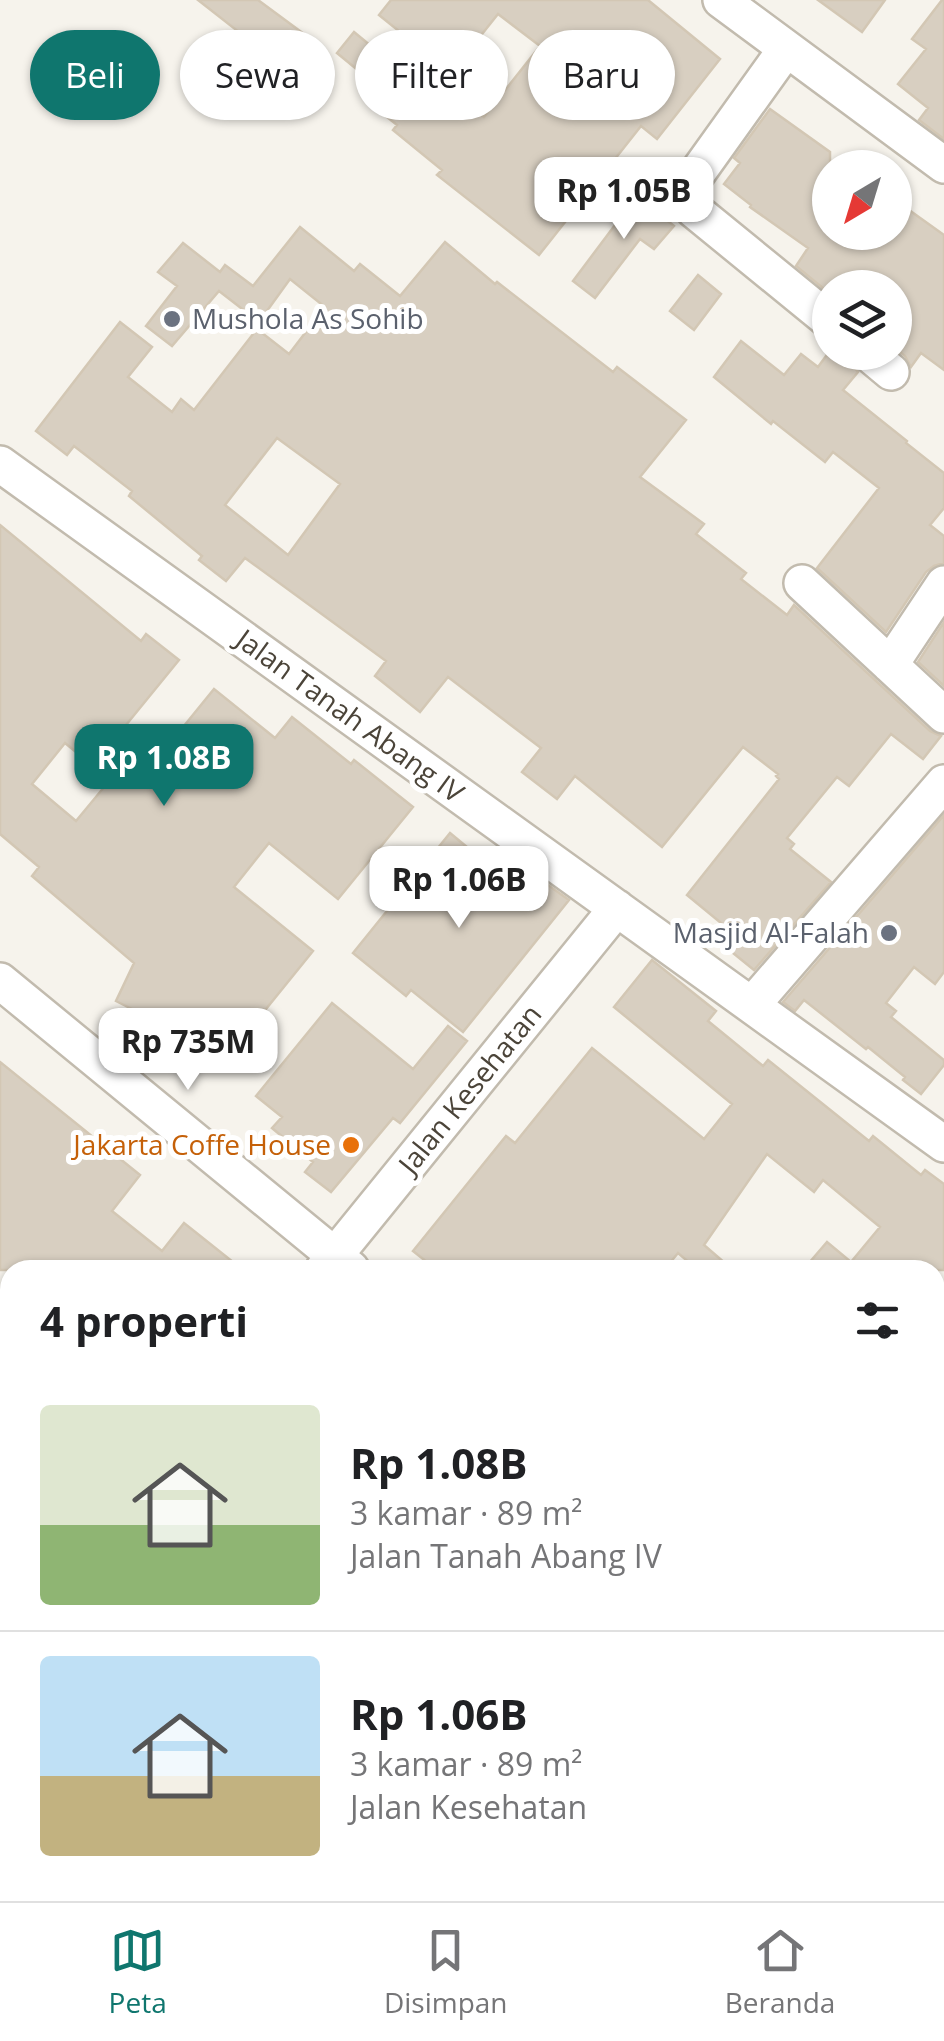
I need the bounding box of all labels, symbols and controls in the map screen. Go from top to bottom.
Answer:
chip: Beli [30,30,160,120]
chip: Sewa [180,30,335,120]
chip: Filter [355,30,508,120]
chip: Baru [528,30,675,120]
north arrow [812,150,912,250]
map controls [812,150,912,370]
pin: Rp 1.05B [521,157,727,242]
text: Rp 1.05B [556,168,692,211]
button: layers [812,270,912,370]
place label: Mushola As Sohib [192,299,424,337]
marker: Mushola As Sohib [161,308,183,330]
street label: Jalan Tanah Abang IV [227,618,472,811]
pin: Rp 1.08B [61,724,267,809]
text: Rp 1.08B [96,735,232,778]
pin: Rp 1.06B [356,846,562,931]
text: Rp 1.06B [391,857,527,900]
place label: Masjid Al-Falah [673,913,869,951]
marker: Masjid Al-Falah [878,922,900,944]
street label: Jalan Kesehatan [387,996,549,1183]
pin: Rp 735M [96,1008,280,1093]
text: Rp 735M [121,1019,255,1062]
place label: Jakarta Coffe House [70,1125,331,1163]
marker: Jakarta Coffe House [340,1134,362,1156]
text: 4 properti [40,1292,248,1349]
icon: filters [850,1293,905,1348]
text: Rp 1.08B [350,1434,527,1491]
icon: home [120,1445,240,1565]
text: 3 kamar · 89 m² [350,1491,582,1534]
text: Jalan Tanah Abang IV [350,1534,662,1577]
text: Rp 1.06B [350,1685,527,1742]
icon: home [120,1696,240,1816]
text: 3 kamar · 89 m² [350,1742,582,1785]
text: Jalan Kesehatan [350,1785,587,1828]
tab: Peta [109,1923,167,2021]
tab: Disimpan [384,1923,508,2021]
tab: Beranda [725,1923,835,2021]

